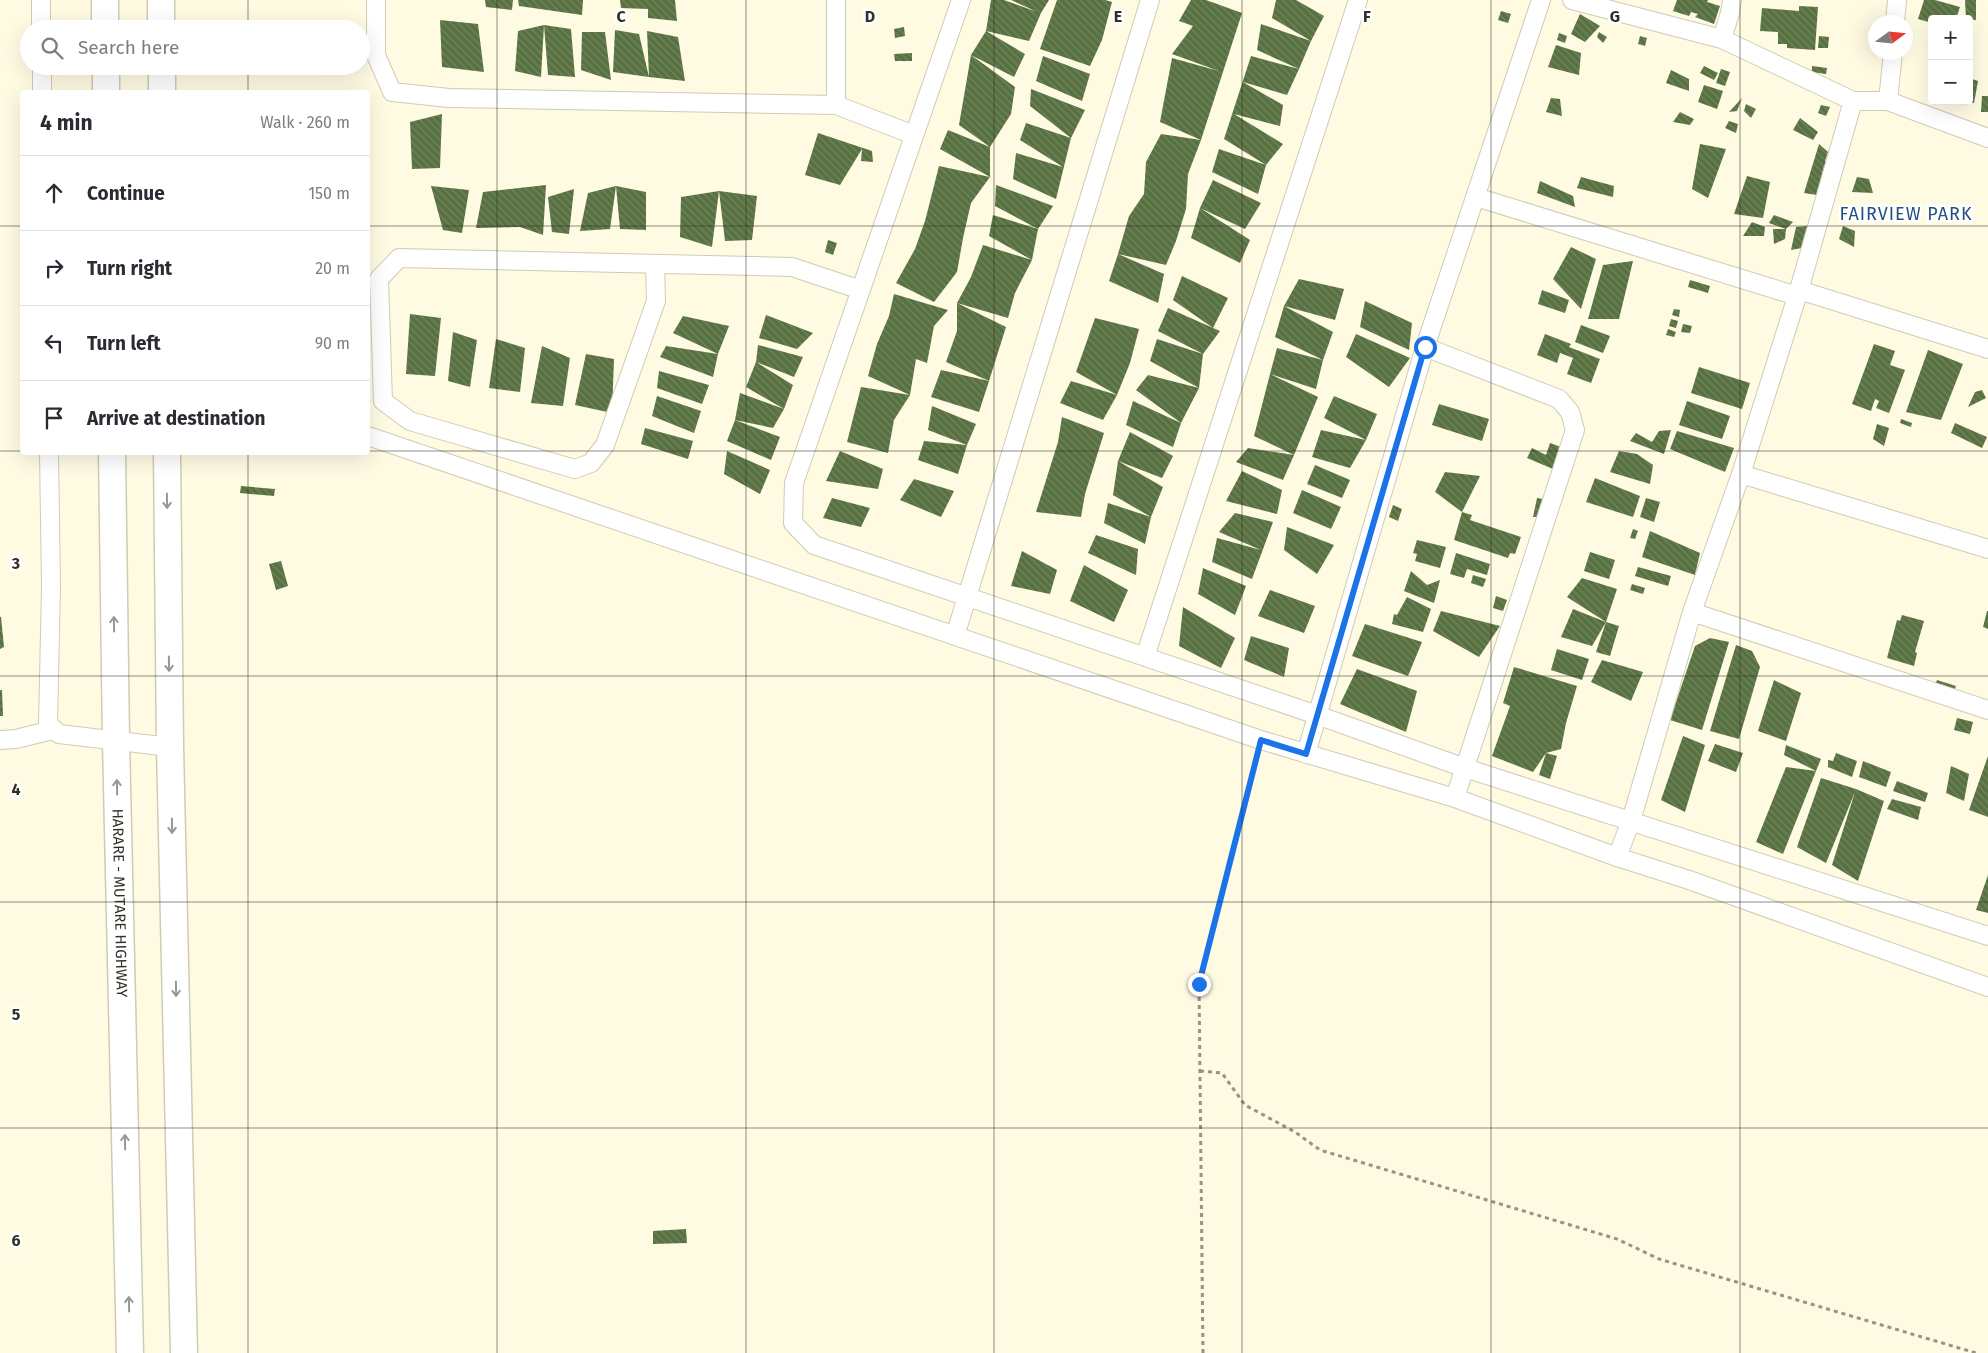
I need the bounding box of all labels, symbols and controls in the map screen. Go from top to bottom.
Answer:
text: C [616,7,626,26]
text: D [865,7,875,26]
text: E [1114,7,1122,26]
text: F [1363,7,1371,26]
text: G [1610,7,1620,26]
north arrow [1868,15,1913,60]
map controls [1928,15,1973,105]
button: + [1928,15,1973,60]
search box [20,20,370,75]
icon: search [38,34,66,62]
text: Search here [78,36,179,59]
button: − [1928,60,1973,105]
text: 4 min [40,110,93,136]
text: Walk · 260 m [260,113,350,132]
icon: ahead [40,179,68,207]
text: Continue [87,182,165,205]
text: 150 m [308,184,350,203]
district label: FAIRVIEW PARK [1839,203,1973,225]
icon: right [40,254,68,282]
text: Turn right [87,257,172,280]
text: 20 m [315,259,350,278]
icon: left [40,329,68,357]
text: Turn left [87,332,161,355]
text: 90 m [315,334,350,353]
route start [1414,336,1437,359]
icon: arrive [40,404,68,432]
text: Arrive at destination [87,407,266,430]
one-way arrow [162,492,172,509]
text: 3 [11,554,20,573]
one-way arrow [109,617,119,633]
one-way arrow [164,655,174,671]
one-way arrow [112,779,122,796]
text: 4 [11,780,21,799]
street label: HARARE - MUTARE HIGHWAY [109,808,131,998]
one-way arrow [167,818,177,834]
route end [1188,973,1211,996]
one-way arrow [171,980,180,996]
text: 5 [12,1005,21,1024]
one-way arrow [121,1134,130,1150]
text: 6 [11,1231,21,1250]
one-way arrow [124,1297,134,1313]

